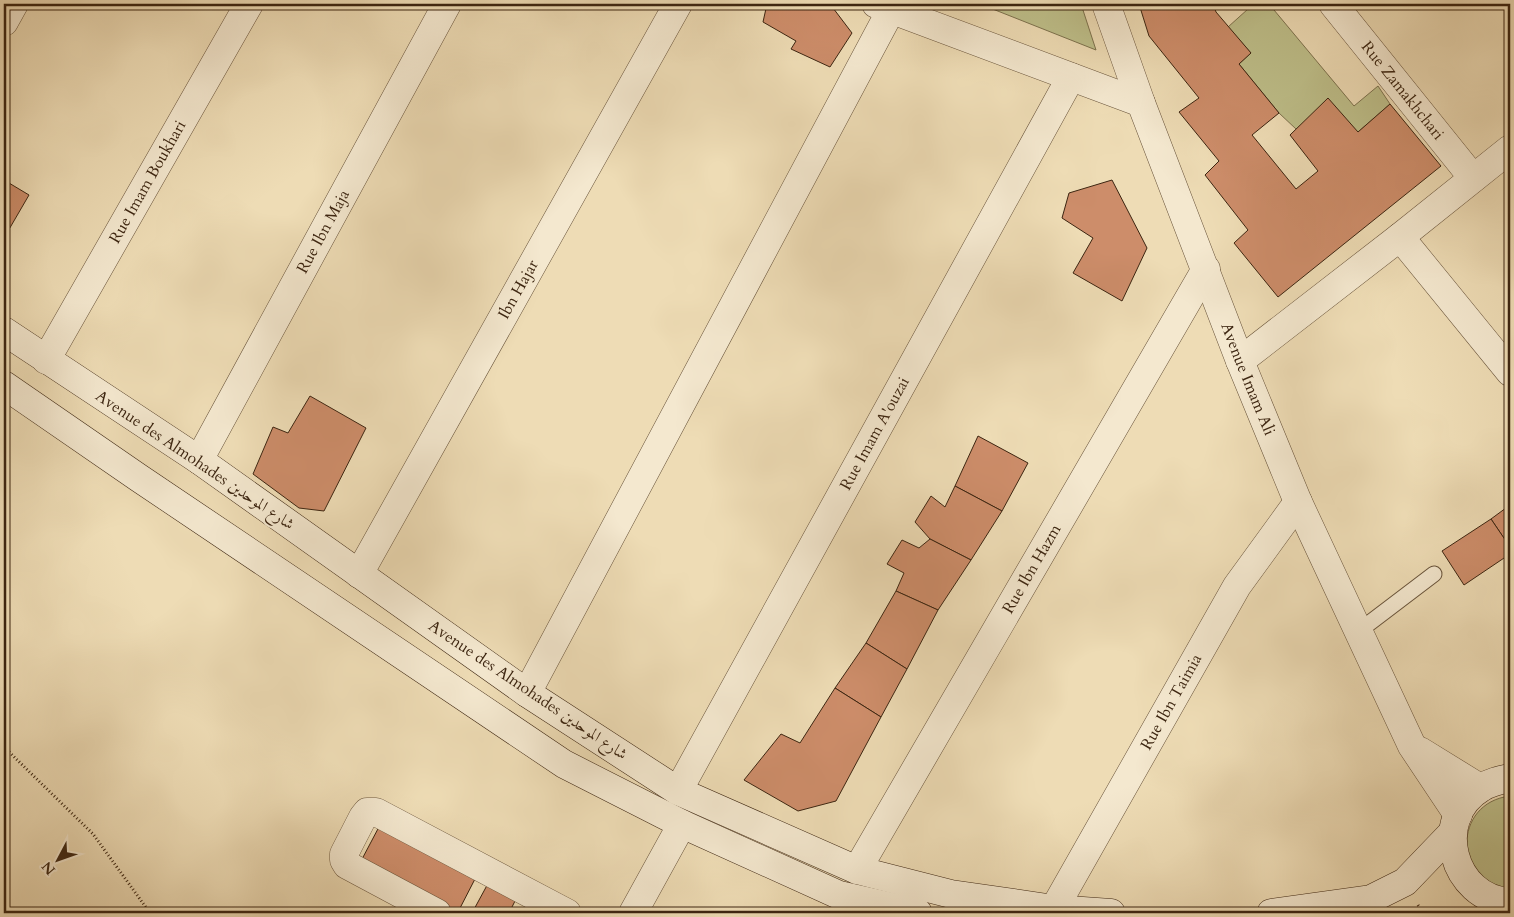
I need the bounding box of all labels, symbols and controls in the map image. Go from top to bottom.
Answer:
street label: Rue Zamakhchari [1356,36,1449,145]
street label: Rue Imam Boukhari [104,116,192,247]
street label: Rue Ibn Maja [292,186,355,277]
street label: Ibn Hajar [493,256,544,323]
street label: Avenue Imam Ali [1215,319,1281,439]
street label: Rue Imam A'ouzai [835,373,915,494]
street label: Avenue des Almohades شارع الموحدين [90,385,299,537]
street label: Rue Ibn Hazm [997,520,1067,618]
street label: Avenue des Almohades شارع الموحدين [423,615,632,767]
street label: Rue Ibn Taimia [1135,650,1207,754]
north arrow [32,834,82,884]
text: N [37,857,60,879]

